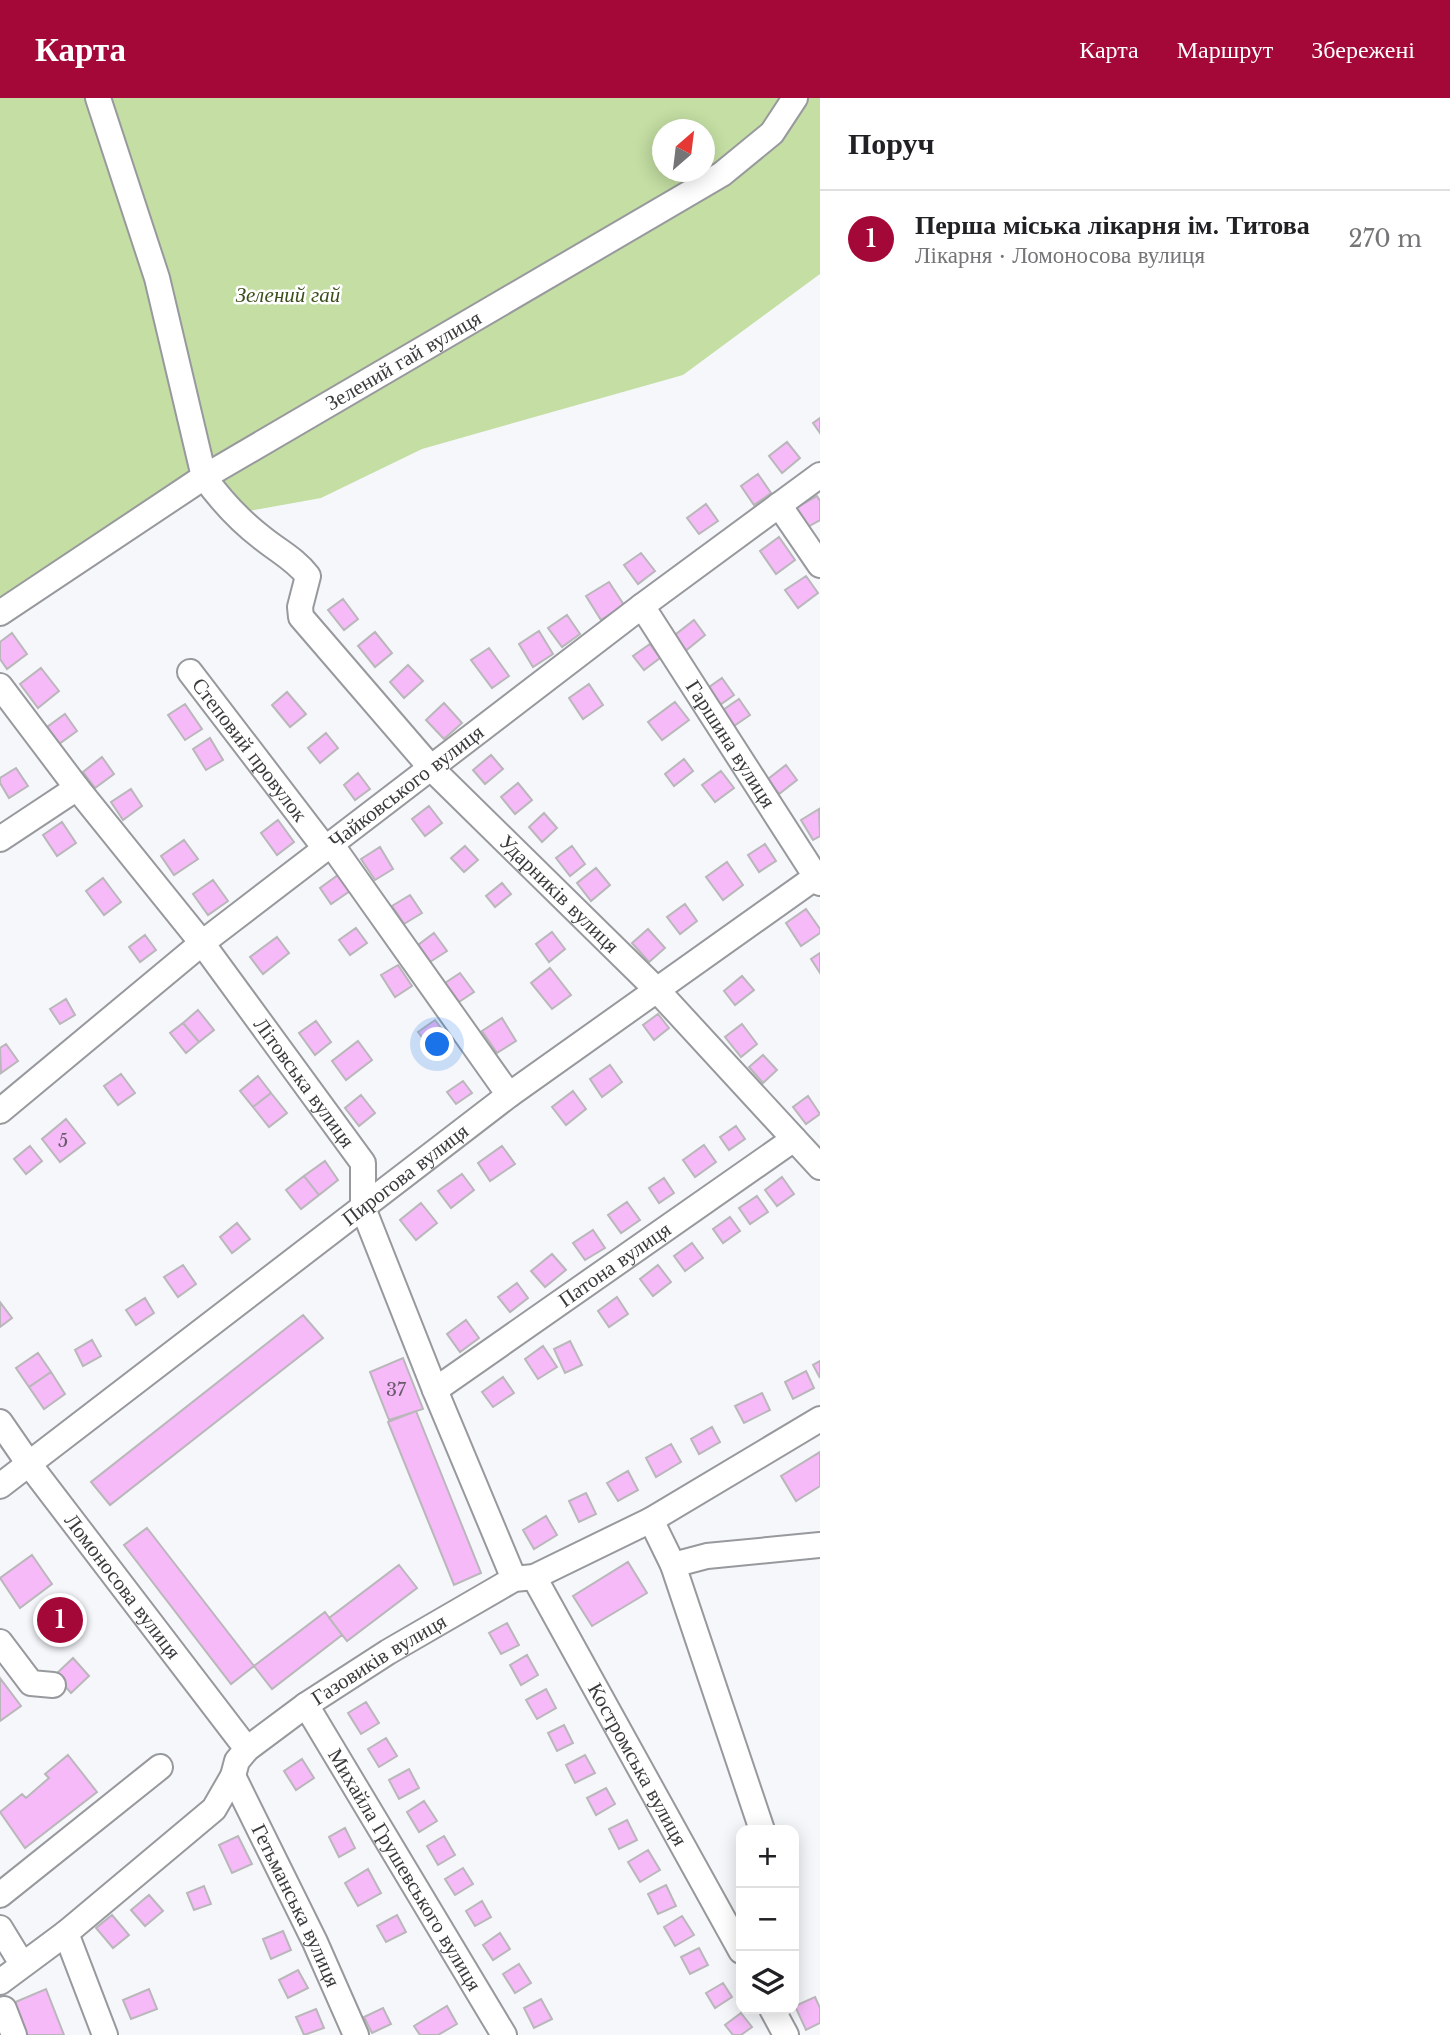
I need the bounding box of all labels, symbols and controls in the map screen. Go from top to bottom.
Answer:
text: Карта [35,29,126,70]
text: Карта [1079,35,1139,64]
text: Маршрут [1177,35,1273,64]
text: Збережені [1311,35,1415,64]
north arrow [652,119,715,182]
text: Поруч [848,125,935,162]
text: Перша міська лікарня ім. Титова [915,209,1310,241]
text: 1 [866,225,876,253]
text: 270 m [1349,225,1422,253]
text: Лікарня · Ломоносова вулиця [915,241,1205,269]
park label: Зелений гай [236,282,341,308]
street label: Зелений гай вулиця [321,305,486,416]
street label: Степовий провулок [186,673,314,828]
street label: Гаршина вулиця [680,675,781,813]
street label: Чайковського вулиця [324,719,489,854]
street label: Ударників вулиця [493,829,625,959]
street label: Літовська вулиця [248,1012,361,1153]
your location [420,1027,454,1061]
street label: Пирогова вулиця [337,1118,474,1231]
house number: 5 [58,1130,68,1152]
street label: Патона вулиця [553,1216,676,1313]
house number: 37 [386,1379,407,1401]
street label: Ломоносова вулиця [59,1508,187,1664]
pin: 1 [37,1594,83,1646]
street label: Газовиків вулиця [306,1608,451,1711]
street label: Костромська вулиця [582,1678,693,1851]
street label: Михайла Грушевського вулиця [322,1744,488,1996]
street label: Гетьманська вулиця [246,1820,346,1991]
map controls [736,1825,799,2014]
button: + [736,1825,799,1888]
button: − [736,1888,799,1951]
button: layers [736,1951,799,2014]

